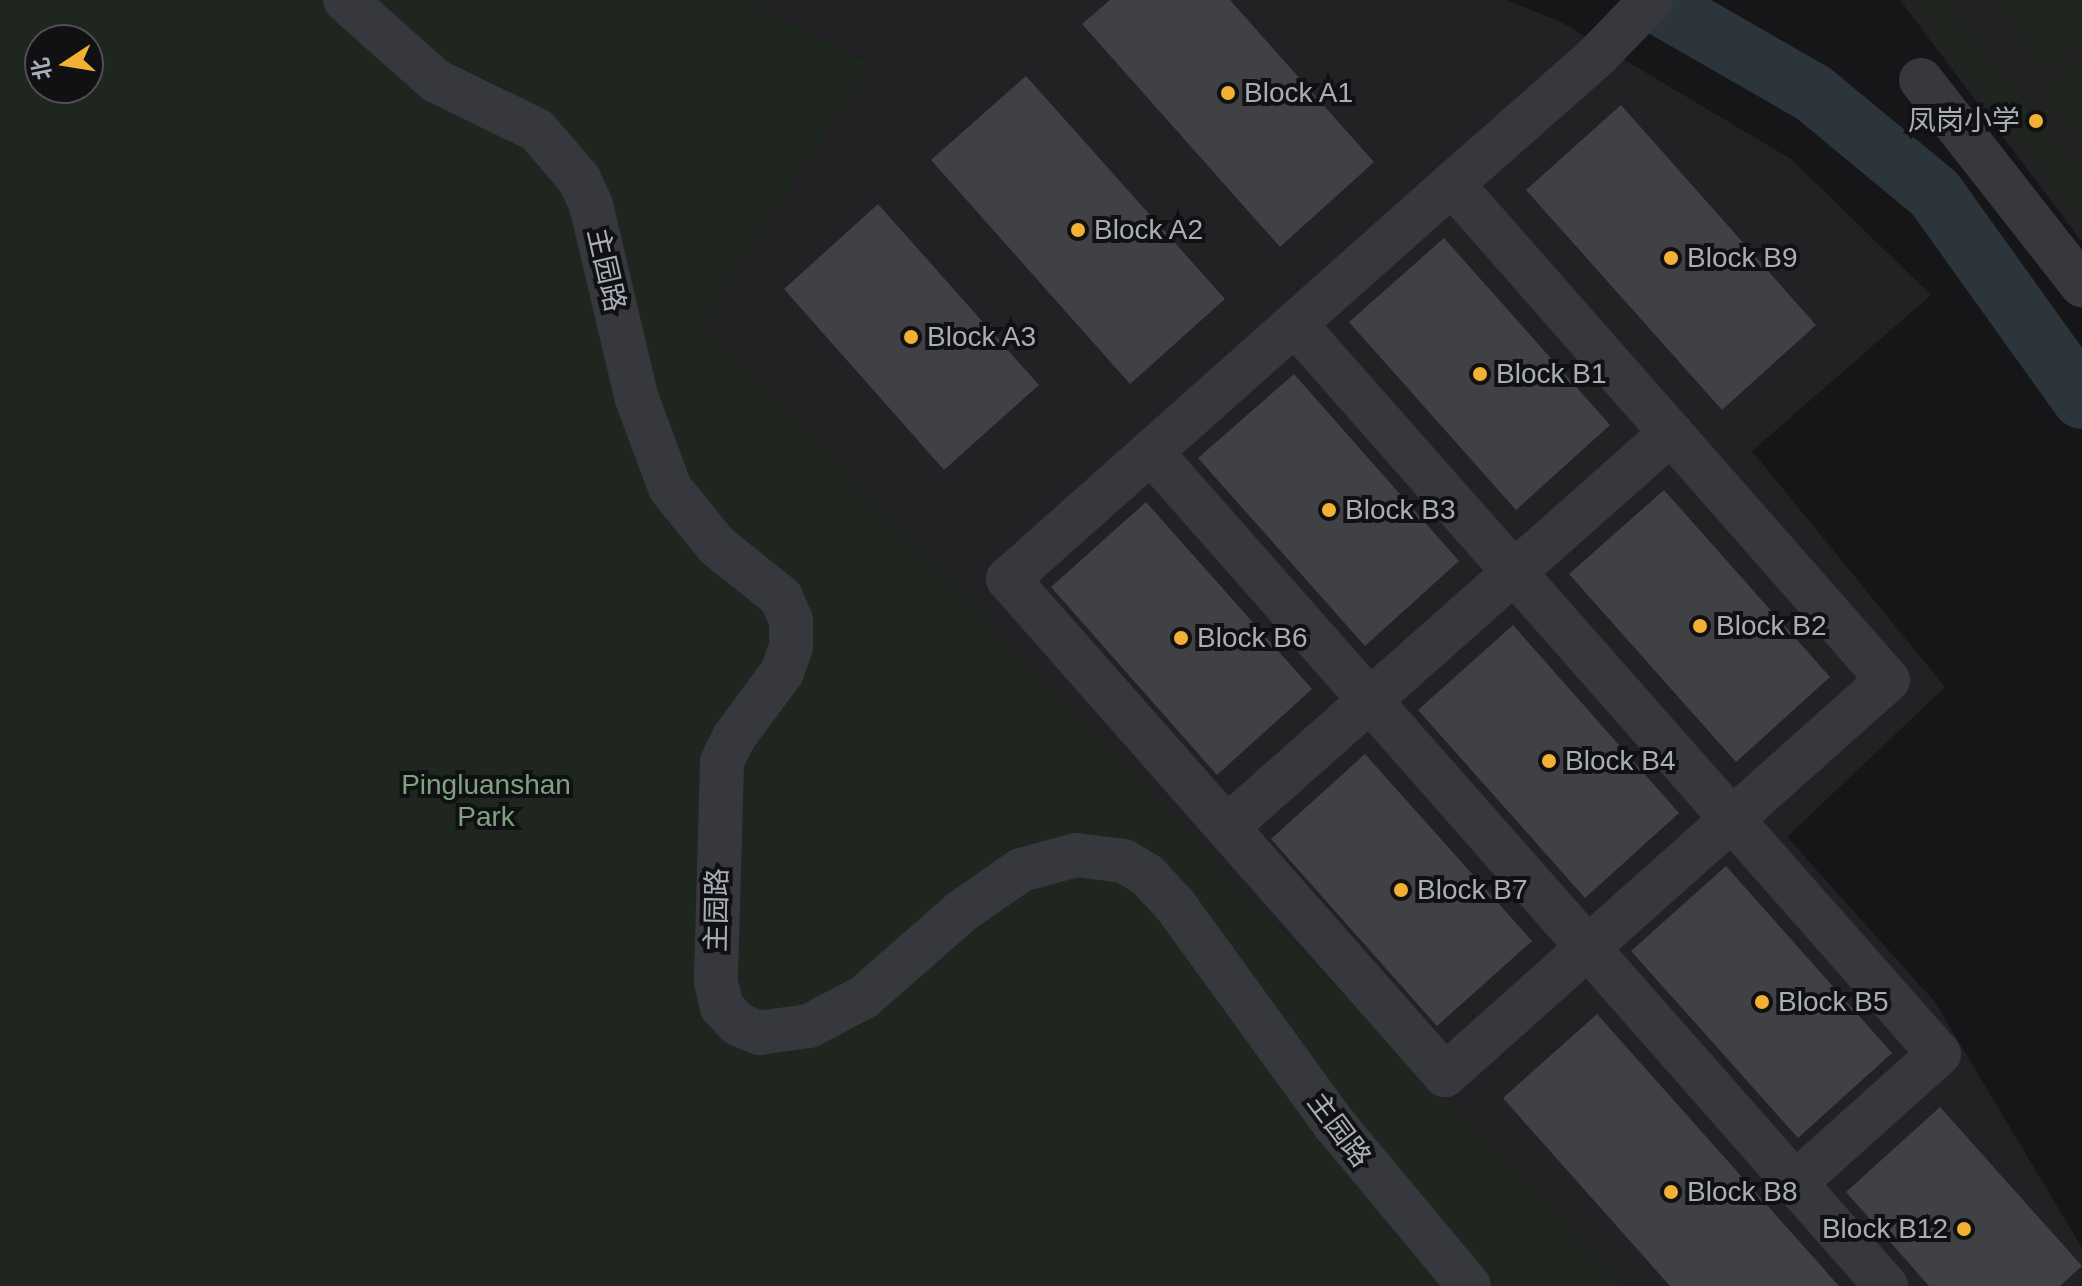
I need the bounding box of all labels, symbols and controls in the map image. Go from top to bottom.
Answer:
north arrow [24,24,104,104]
text: 北 [27,55,57,82]
place label: Block A1 [1244,76,1354,110]
marker: Block A1 [1219,84,1237,102]
place label: 凤岗小学 [1908,104,2020,138]
marker: 凤岗小学 [2027,112,2045,130]
place label: Block A2 [1094,213,1204,247]
marker: Block A2 [1069,221,1087,239]
street label: 主园路 [580,225,632,315]
place label: Block B9 [1687,241,1797,275]
marker: Block B9 [1662,249,1680,267]
place label: Block A3 [927,320,1037,354]
marker: Block A3 [902,328,920,346]
place label: Block B1 [1496,357,1606,391]
marker: Block B1 [1471,365,1489,383]
place label: Block B3 [1345,493,1455,527]
marker: Block B3 [1320,501,1338,519]
place label: Block B2 [1716,609,1826,643]
marker: Block B2 [1691,617,1709,635]
place label: Block B6 [1197,621,1307,655]
marker: Block B6 [1172,629,1190,647]
place label: Block B4 [1565,744,1675,778]
marker: Block B4 [1540,752,1558,770]
park label: Pingluanshan Park [401,768,571,834]
street label: 主园路 [699,868,735,952]
place label: Block B7 [1417,873,1527,907]
marker: Block B7 [1392,881,1410,899]
place label: Block B5 [1778,985,1888,1019]
marker: Block B5 [1753,993,1771,1011]
street label: 主园路 [1300,1086,1378,1174]
place label: Block B8 [1687,1175,1797,1209]
marker: Block B8 [1662,1183,1680,1201]
place label: Block B12 [1822,1212,1948,1246]
marker: Block B12 [1955,1220,1973,1238]

